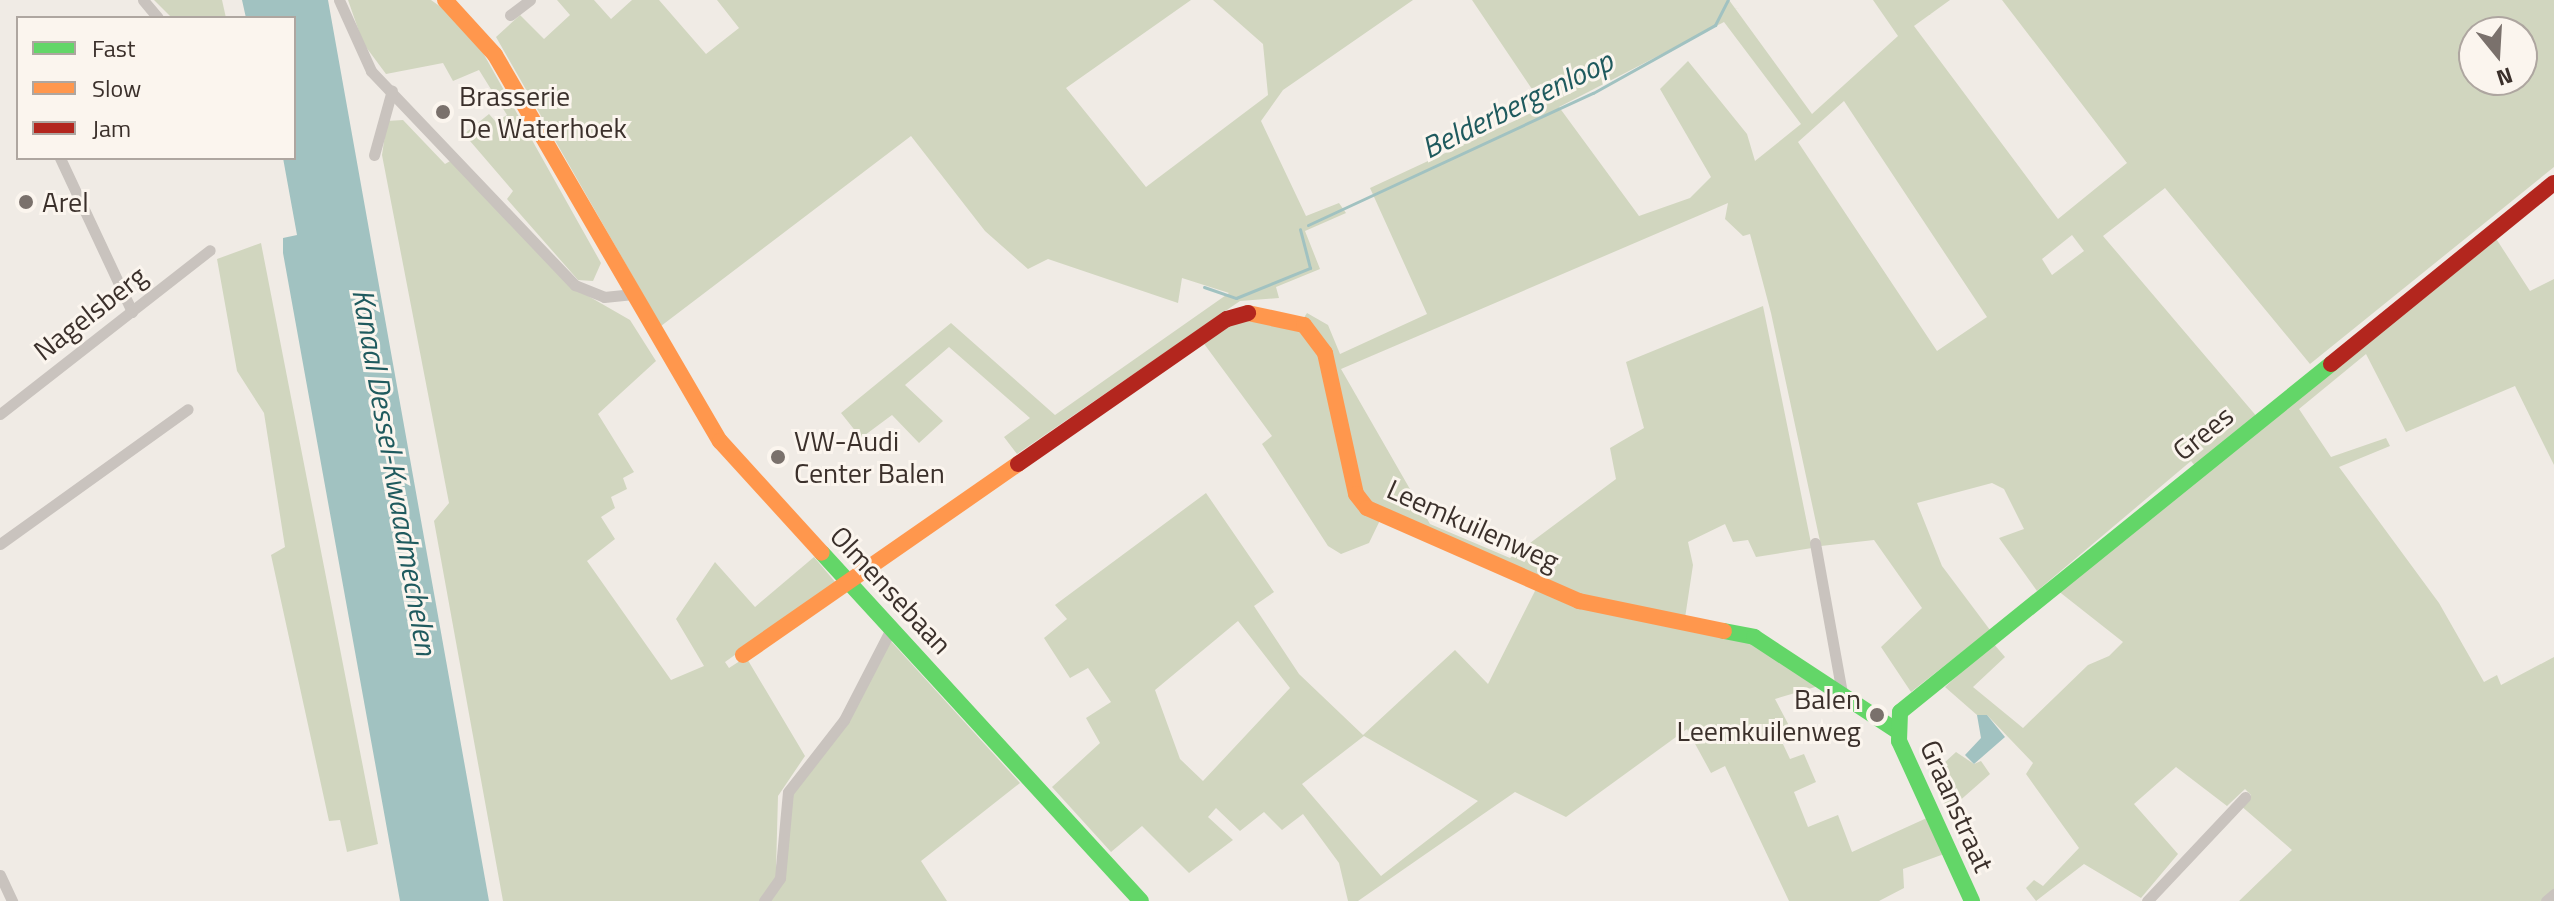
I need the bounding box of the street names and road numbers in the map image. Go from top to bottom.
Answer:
street label: Nagelsberg [27,259,153,367]
street label: Grees [2166,399,2240,467]
street label: Leemkuilenweg [1382,472,1564,578]
street label: Olmensebaan [823,519,959,661]
street label: Graanstraat [1913,735,2001,877]

